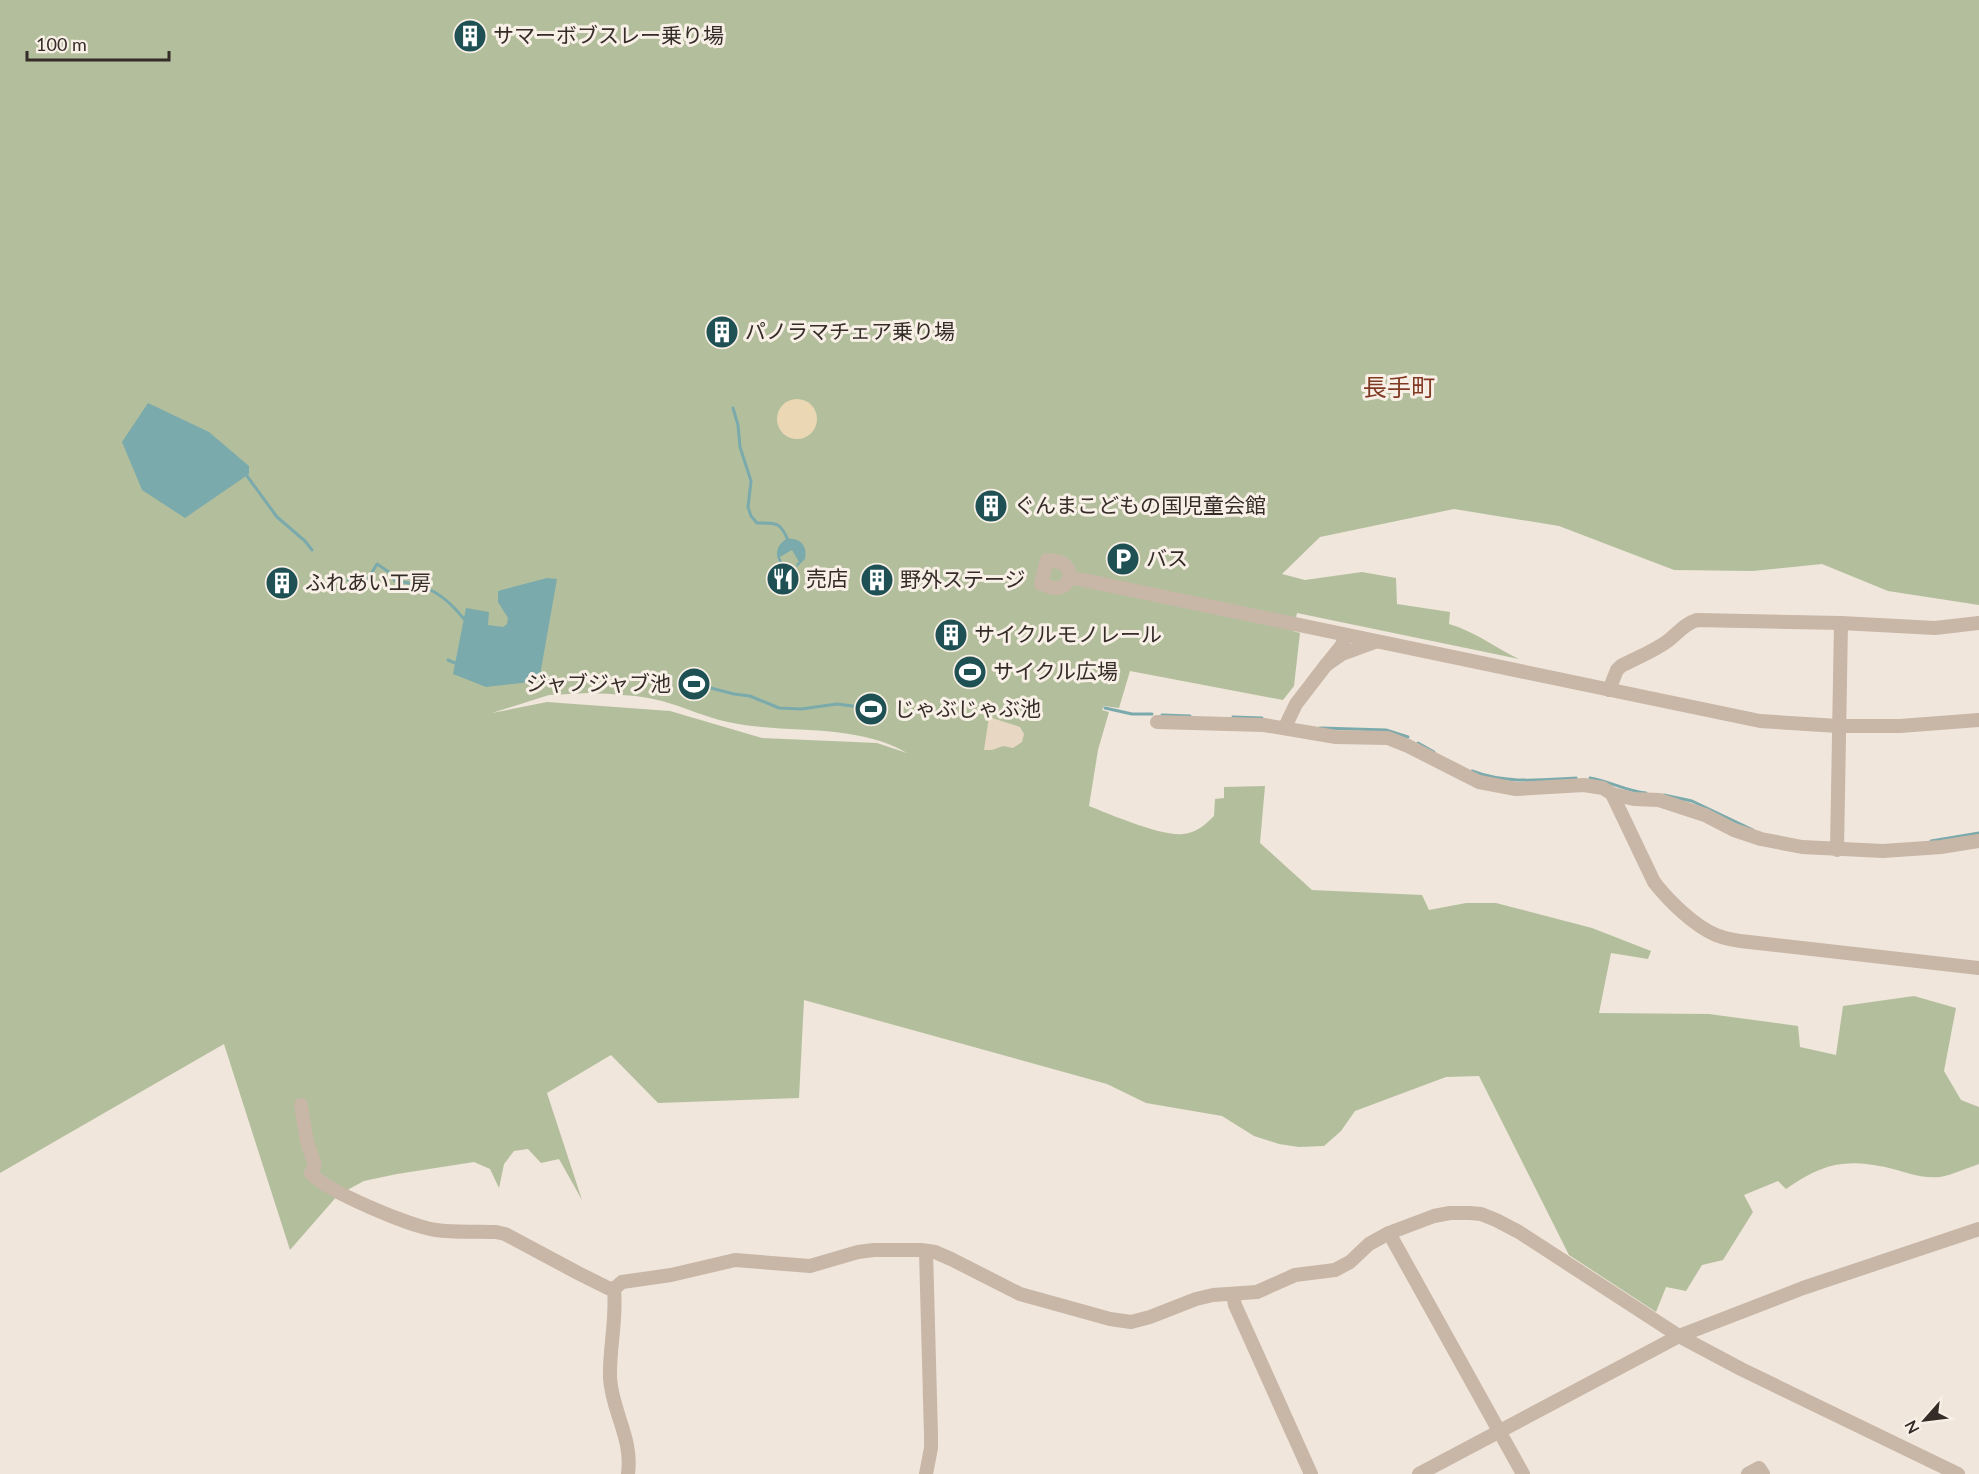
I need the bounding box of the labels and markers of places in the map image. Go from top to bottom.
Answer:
building icon: サマーボブスレー乗り場 [452,18,488,54]
place label: サマーボブスレー乗り場 [493,22,724,47]
building icon: パノラマチェア乗り場 [704,314,740,350]
place label: パノラマチェア乗り場 [745,318,955,343]
building icon: ぐんまこどもの国児童会館 [973,488,1009,524]
place label: ぐんまこどもの国児童会館 [1014,492,1266,517]
parking icon: バス [1105,541,1141,577]
place label: バス [1146,545,1188,570]
restaurant icon: 売店 [765,561,801,597]
building icon: 野外ステージ [859,562,895,598]
building icon: ふれあい工房 [264,565,300,601]
place label: 売店 [806,565,848,590]
place label: 野外ステージ [900,566,1026,591]
place label: ふれあい工房 [305,569,431,594]
building icon: サイクルモノレール [933,617,969,653]
place label: サイクルモノレール [974,621,1162,646]
sports icon: サイクル広場 [952,654,988,690]
place label: サイクル広場 [993,658,1118,683]
sports icon: ジャブジャブ池 [676,666,712,702]
place label: ジャブジャブ池 [526,670,671,695]
sports icon: じゃぶじゃぶ池 [853,691,889,727]
place label: じゃぶじゃぶ池 [894,695,1041,720]

